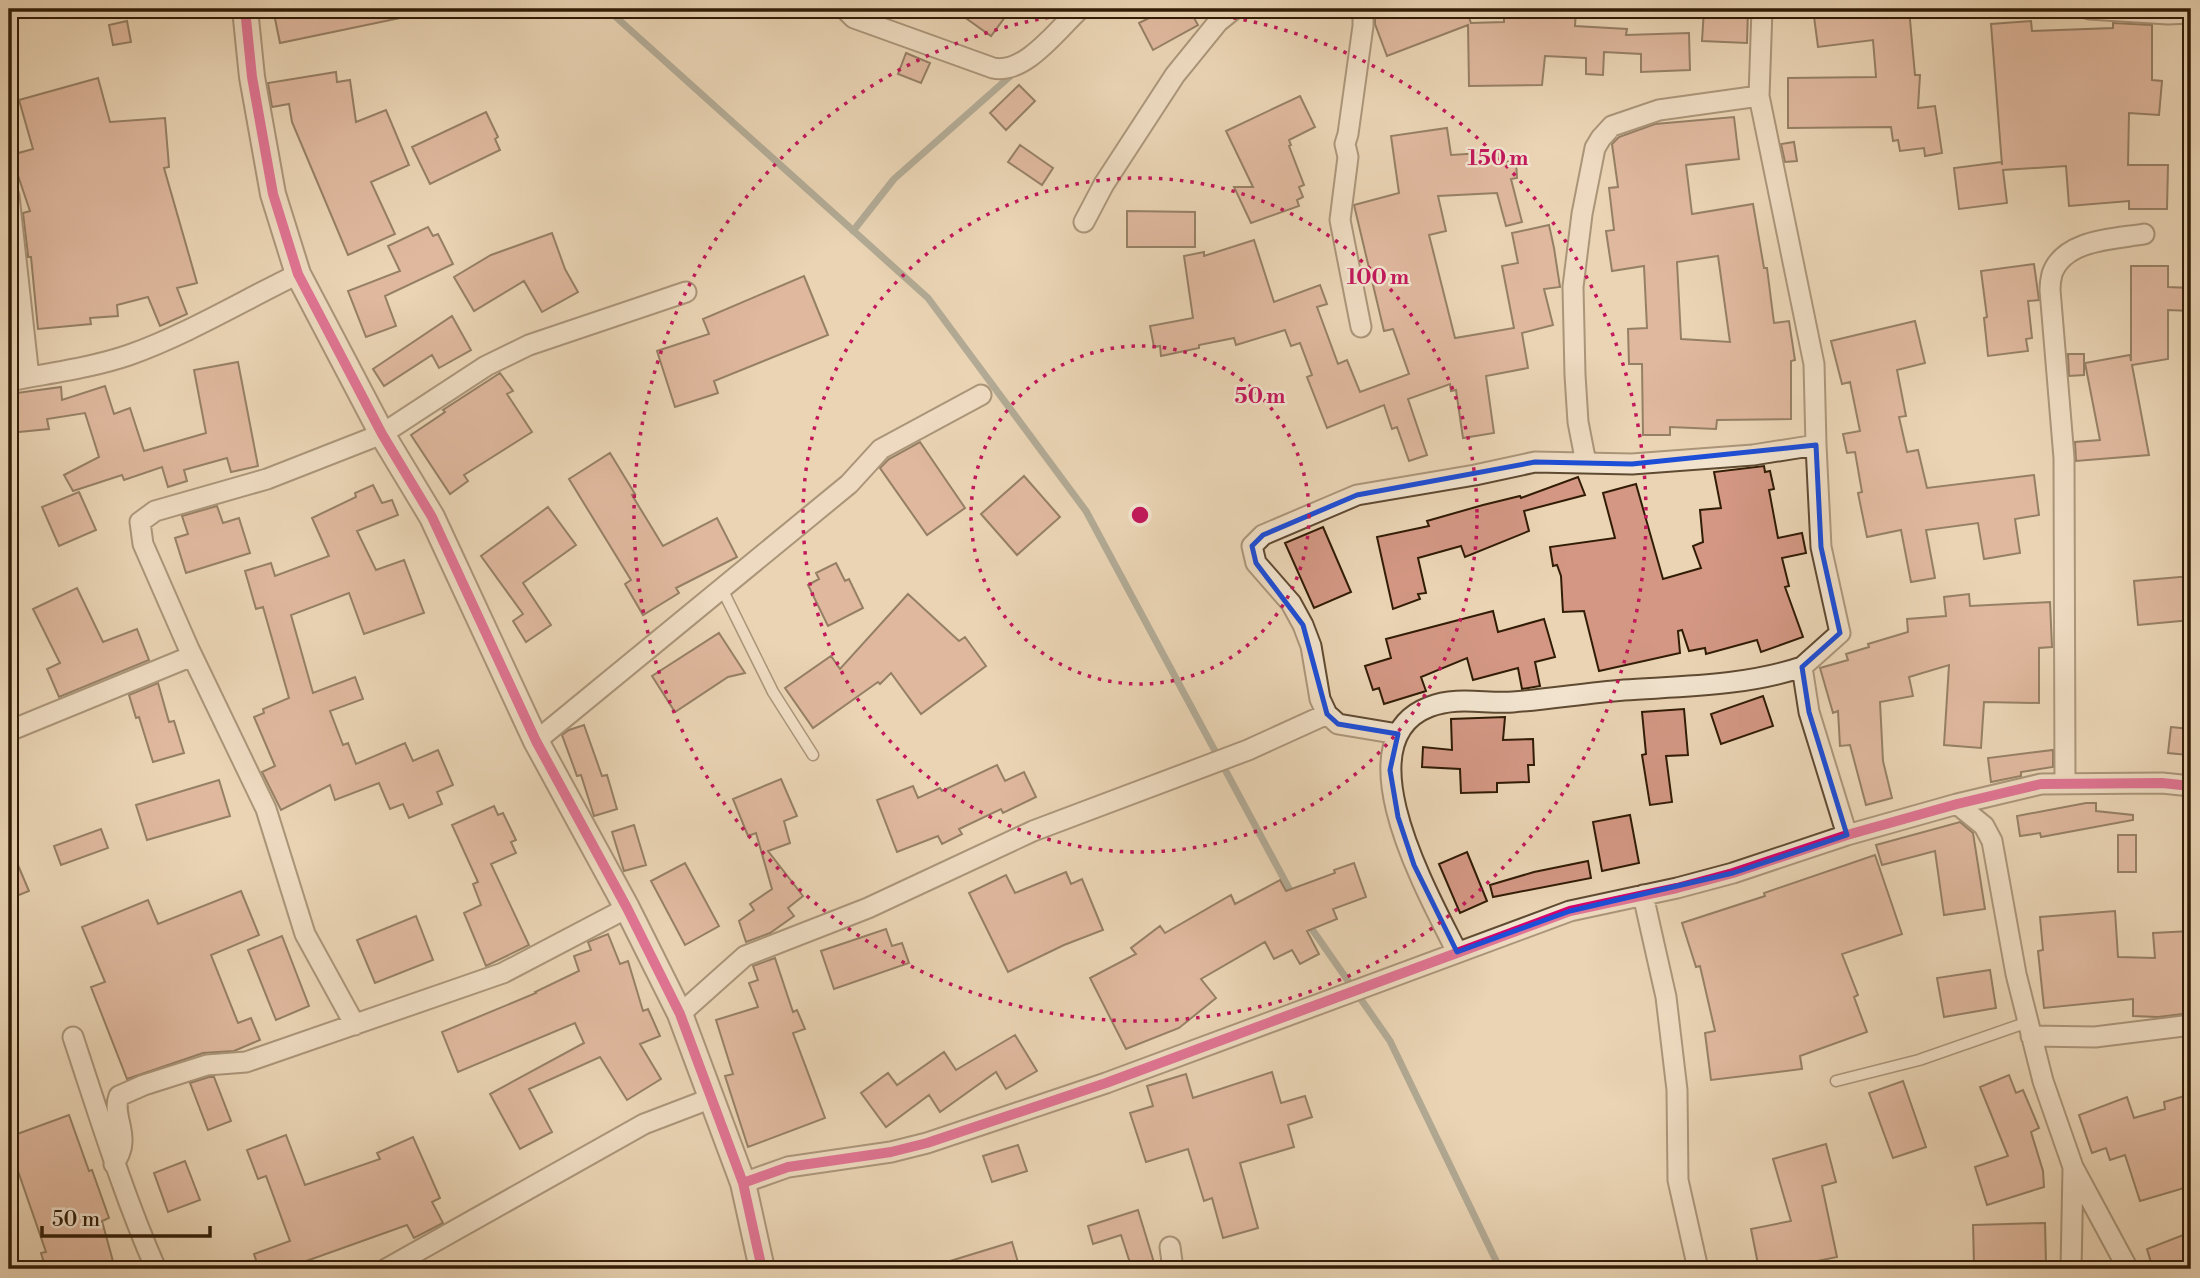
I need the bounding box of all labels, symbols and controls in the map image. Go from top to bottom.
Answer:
text: 150 m [1468,146,1528,172]
text: 100 m [1347,265,1409,291]
text: 50 m [1235,384,1285,410]
centre of rings [1128,503,1152,527]
scale bar [42,1194,210,1238]
text: 50 m [52,1207,100,1233]

